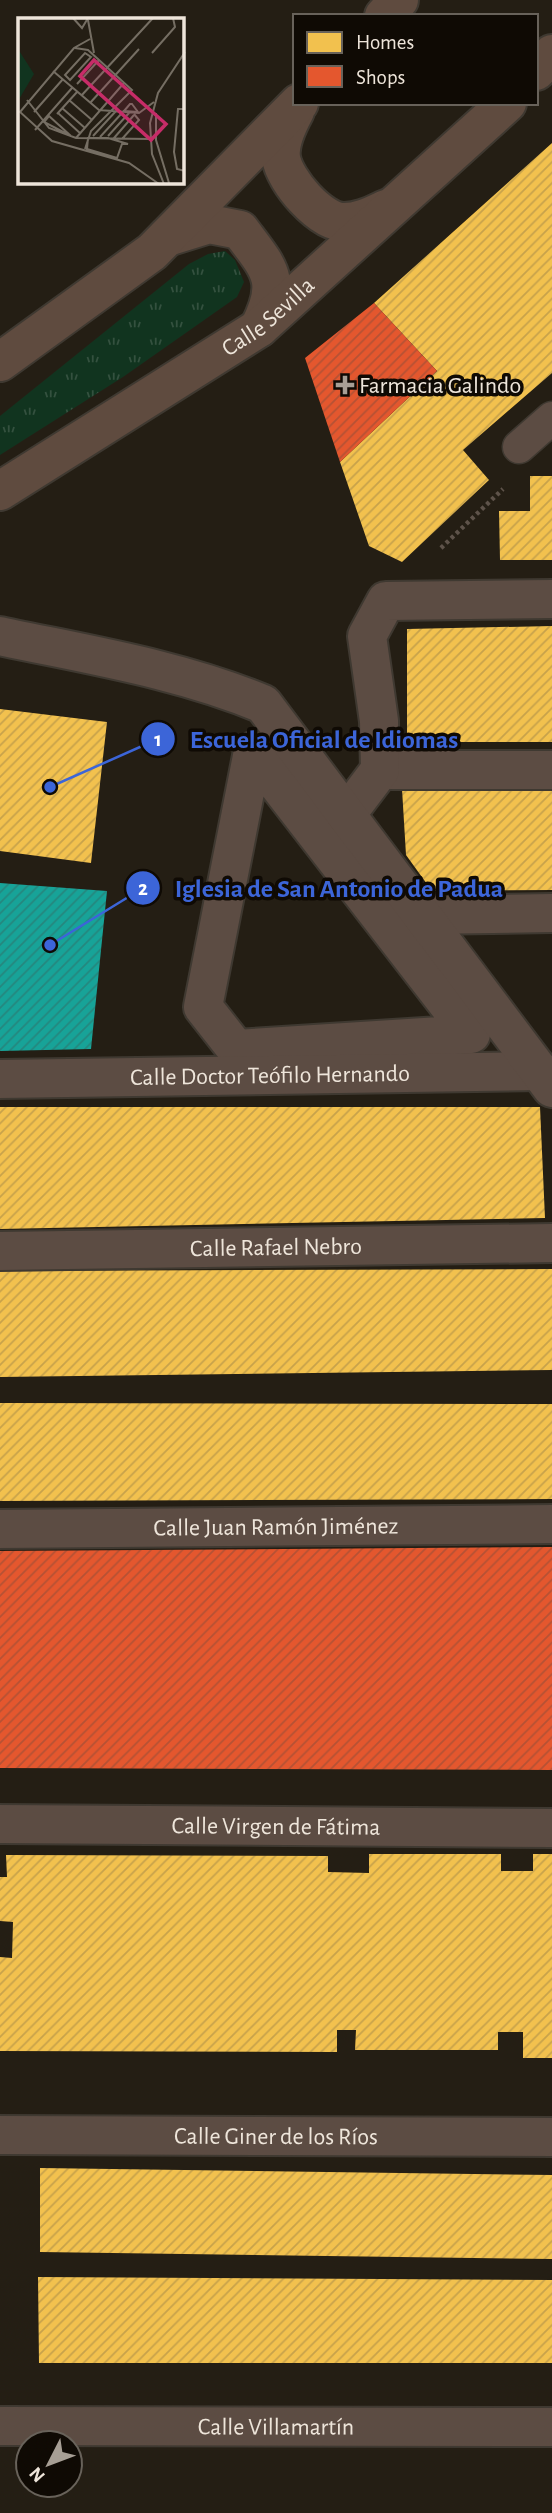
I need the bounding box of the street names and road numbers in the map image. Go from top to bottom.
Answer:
street label: Calle Sevilla [218,273,319,361]
street label: Calle Doctor Teófilo Hernando [130,1062,410,1090]
street label: Calle Rafael Nebro [190,1235,362,1261]
street label: Calle Juan Ramón Jiménez [153,1514,399,1541]
street label: Calle Virgen de Fátima [171,1814,380,1840]
street label: Calle Giner de los Ríos [174,2125,378,2149]
street label: Calle Villamartín [198,2415,354,2440]

